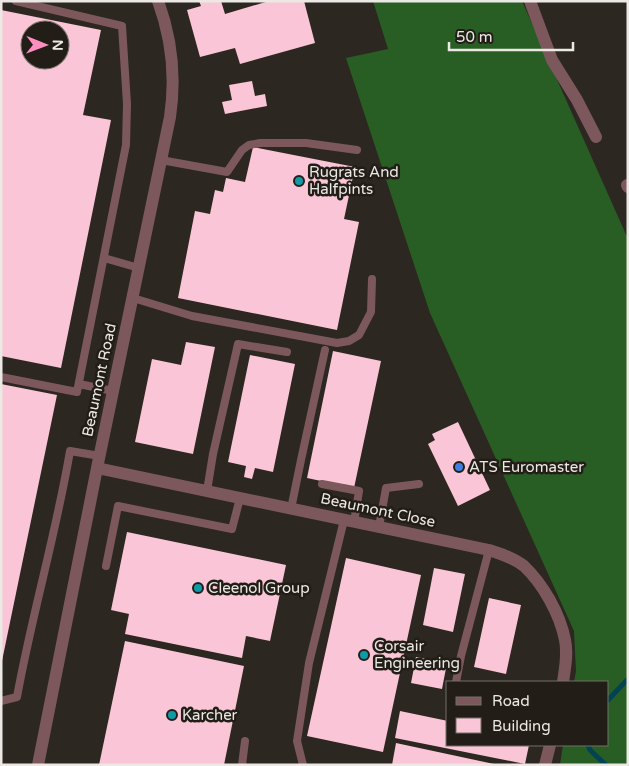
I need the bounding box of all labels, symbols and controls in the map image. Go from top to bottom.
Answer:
north arrow [20,20,70,70]
scale bar [449,20,573,52]
text: 50 m [456,28,493,46]
text: N [49,39,66,51]
place label: Rugrats And Halfpints [309,163,399,198]
marker: Rugrats And Halfpints [293,175,305,187]
street label: Beaumont Road [78,322,120,438]
place label: ATS Euromaster [469,458,584,476]
marker: ATS Euromaster [453,461,465,473]
street label: Beaumont Close [319,489,437,531]
place label: Cleenol Group [208,579,310,597]
marker: Cleenol Group [192,582,204,594]
place label: Corsair Engineering [374,637,460,672]
marker: Corsair Engineering [358,649,370,661]
legend [446,681,609,746]
text: Road [492,692,530,710]
place label: Karcher [182,706,238,724]
marker: Karcher [166,709,178,721]
text: Building [492,717,551,735]

